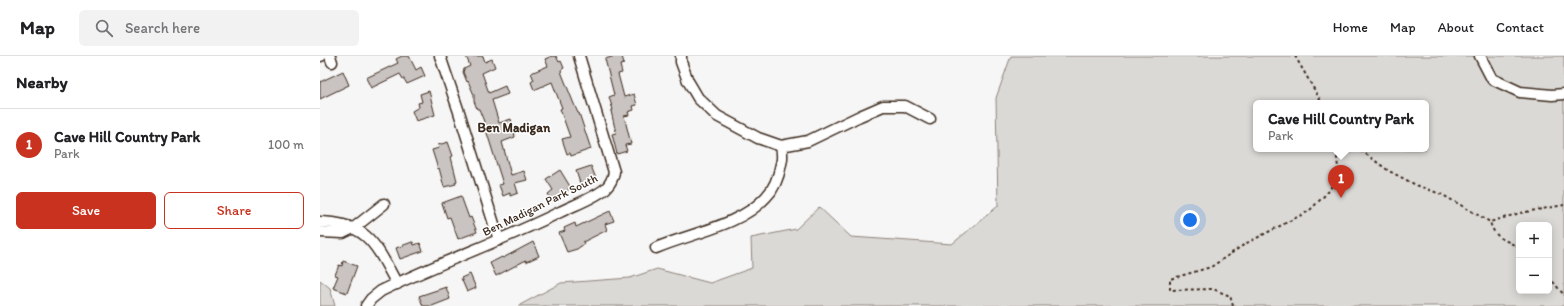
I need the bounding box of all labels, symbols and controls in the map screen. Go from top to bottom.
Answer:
search box [79,10,359,46]
text: Map [20,16,55,39]
icon: search [93,17,115,39]
text: Search here [125,19,200,37]
text: Home [1333,19,1368,36]
text: Map [1390,19,1416,36]
text: About [1438,19,1474,36]
text: Contact [1496,19,1544,36]
text: Nearby [16,72,68,92]
popup [1253,100,1429,152]
text: Cave Hill Country Park [1268,110,1414,128]
district label: Ben Madigan [478,120,551,136]
text: Cave Hill Country Park [54,128,200,146]
text: Park [1268,128,1293,143]
text: 1 [26,137,32,152]
text: 100 m [268,137,304,152]
text: Park [54,146,80,161]
pin: 1 [1328,165,1354,198]
street label: Ben Madigan Park South [480,171,600,239]
button: Save [16,192,156,229]
button: Share [164,192,304,229]
your location [1180,210,1200,230]
map controls [1516,222,1552,294]
button: + [1516,222,1552,258]
button: − [1516,258,1552,294]

